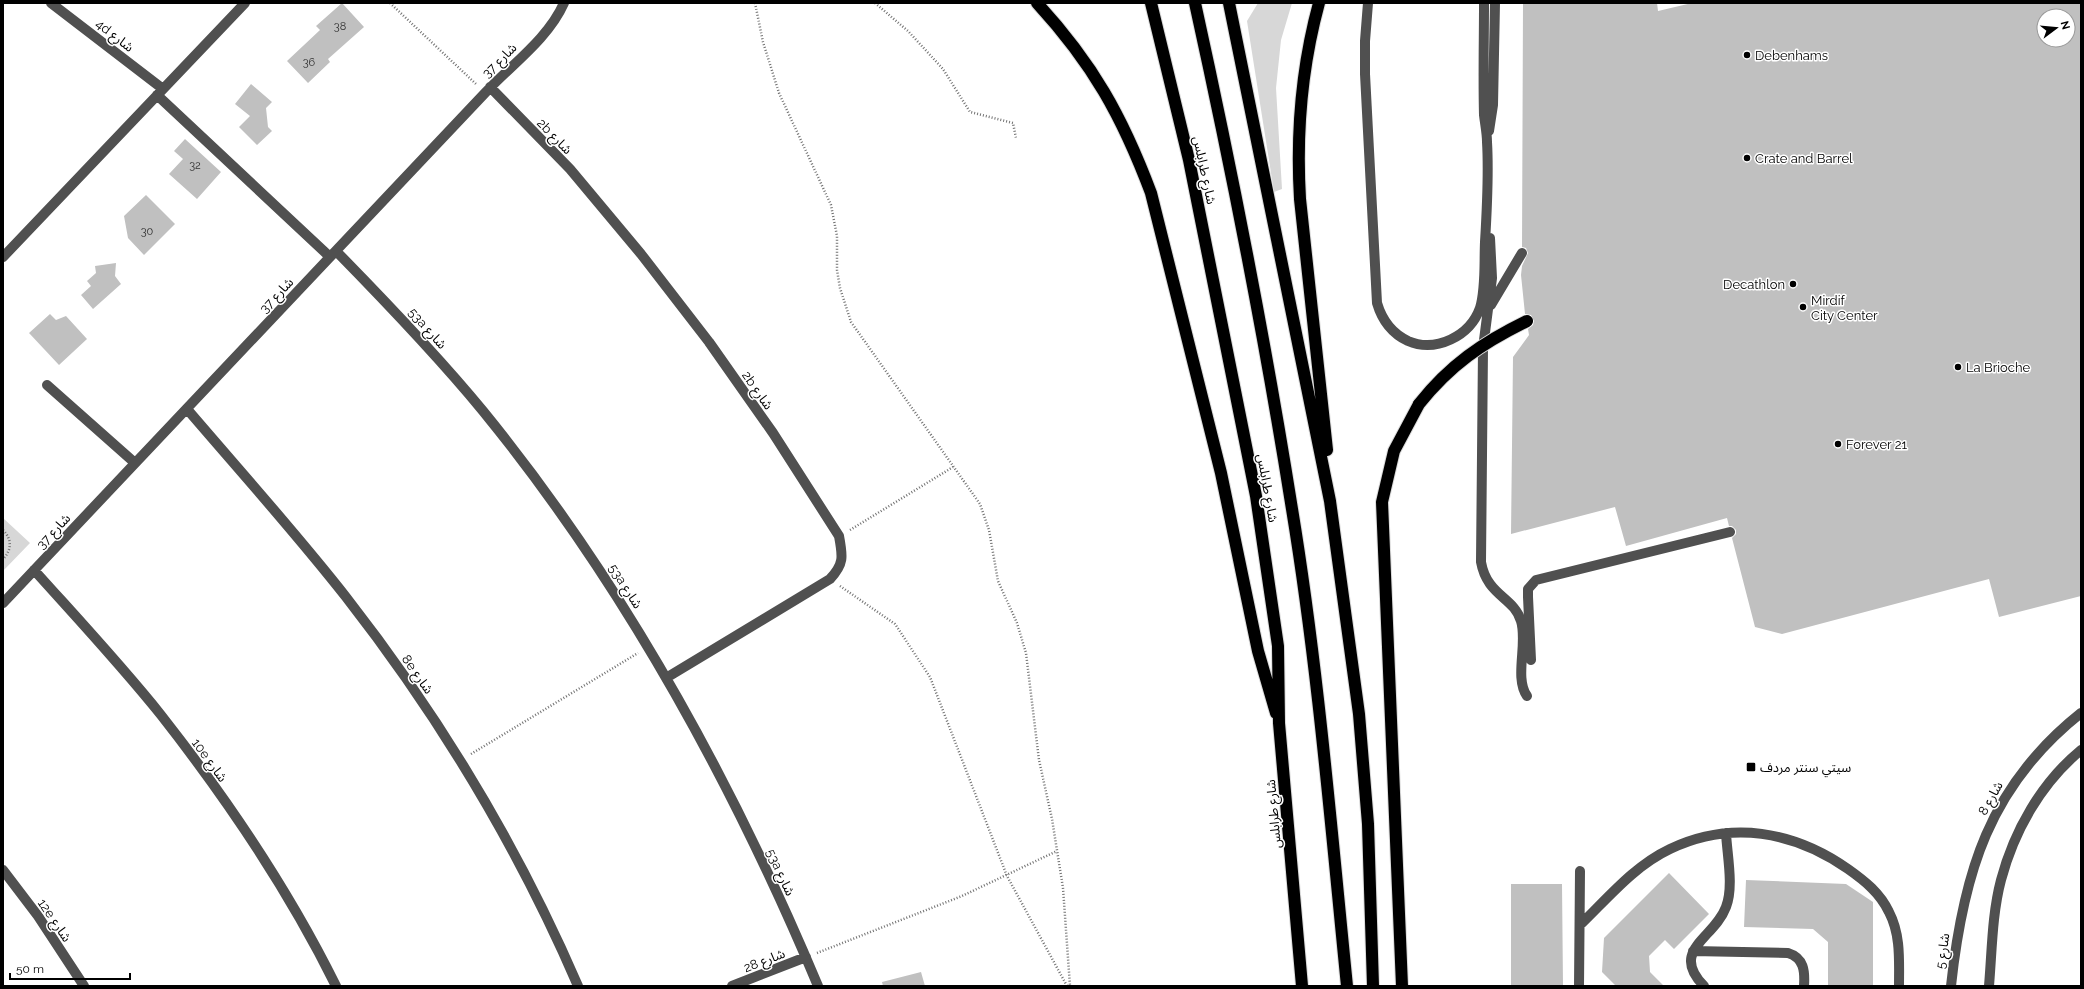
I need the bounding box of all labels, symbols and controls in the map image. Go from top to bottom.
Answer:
north arrow [2036,8,2076,48]
street label: 4d شارع [91,16,137,57]
house number: 38 [334,20,346,33]
text: N [2058,20,2073,31]
street label: شارع 37 [479,40,522,83]
place label: Debenhams [1755,48,1828,63]
marker: Debenhams [1742,50,1752,60]
house number: 36 [303,56,316,69]
street label: 2b شارع [532,116,575,159]
street label: شارع طرابلس [1187,135,1219,206]
place label: Crate and Barrel [1755,151,1853,166]
marker: Crate and Barrel [1742,153,1752,163]
house number: 32 [189,159,201,172]
house number: 30 [141,225,154,238]
street label: شارع 37 [256,275,299,318]
place label: Decathlon [1723,277,1785,292]
marker: Decathlon [1788,279,1798,289]
place label: Mirdif City Center [1811,293,1878,323]
marker: Mirdif City Center [1798,302,1808,312]
street label: 53a شارع [403,305,450,354]
place label: La Brioche [1966,360,2030,375]
marker: La Brioche [1953,362,1963,372]
street label: 2b شارع [737,368,776,414]
place label: Forever 21 [1846,437,1907,452]
marker: Forever 21 [1833,439,1843,449]
street label: شارع طرابلس [1251,453,1281,524]
street label: شارع 37 [33,511,76,554]
street label: 53a شارع [603,561,645,613]
street label: 8e شارع [396,652,436,698]
street label: 10e شارع [186,736,230,787]
place label: سيتي سنتر مردف [1760,760,1851,778]
marker: سيتي سنتر مردف [1745,761,1757,773]
street label: شارع طرابلس [1263,779,1287,849]
street label: شارع 8 [1975,779,2008,819]
street label: 53a شارع [761,846,798,899]
street label: 12e شارع [32,896,74,946]
street label: شارع 5 [1933,932,1955,970]
street label: شارع 28 [741,946,788,978]
scale bar [10,955,130,981]
text: 50 m [16,962,44,976]

